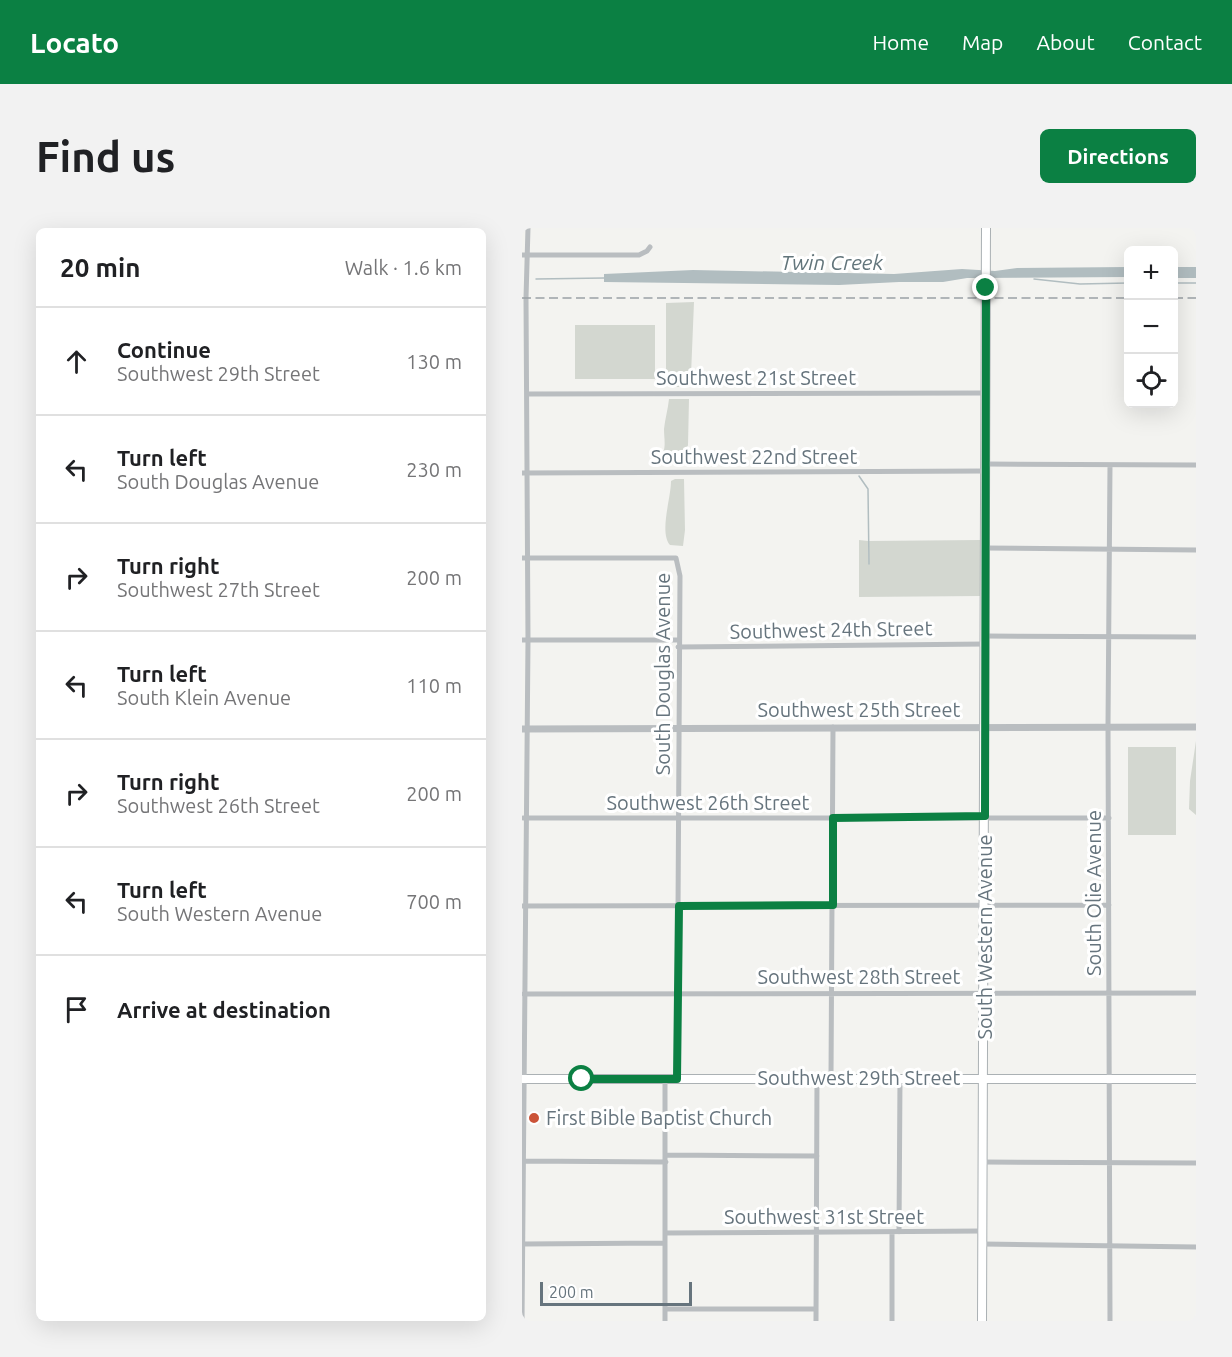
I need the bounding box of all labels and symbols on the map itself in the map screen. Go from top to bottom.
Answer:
water label: Twin Creek [781,250,883,274]
route end [972,274,998,300]
street label: Southwest 21st Street [656,366,856,389]
street label: Southwest 22nd Street [651,445,857,468]
street label: South Douglas Avenue [651,573,674,775]
street label: Southwest 24th Street [729,616,933,643]
street label: Southwest 25th Street [758,698,961,721]
street label: Southwest 26th Street [607,791,810,814]
street label: South Olie Avenue [1082,810,1105,976]
street label: South Western Avenue [973,834,996,1040]
street label: Southwest 28th Street [758,965,961,988]
route start [568,1065,594,1091]
street label: Southwest 29th Street [758,1066,961,1089]
place label: First Bible Baptist Church [546,1106,772,1129]
marker: First Bible Baptist Church [527,1111,541,1125]
street label: Southwest 31st Street [724,1205,924,1228]
scale bar [540,1279,692,1306]

